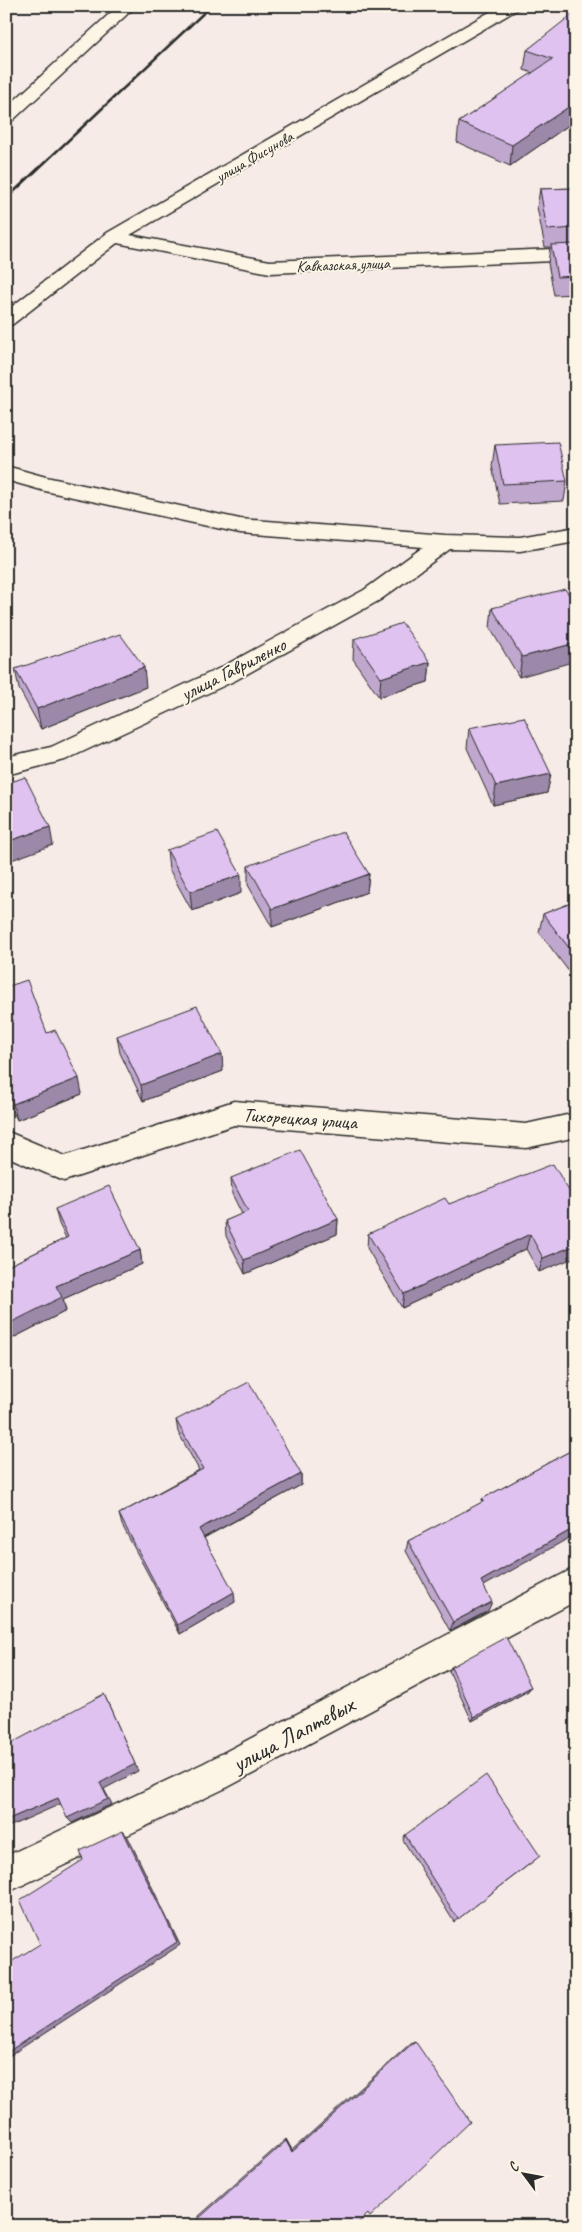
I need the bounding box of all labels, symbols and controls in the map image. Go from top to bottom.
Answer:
street label: улица Фисунова [211,126,298,188]
street label: Кавказская улица [296,253,391,277]
street label: улица Гавриленко [175,632,291,707]
street label: Тихорецкая улица [242,1102,360,1135]
street label: улица Лаптевых [225,1689,361,1780]
north arrow [500,2150,550,2200]
text: С [504,2158,524,2175]

